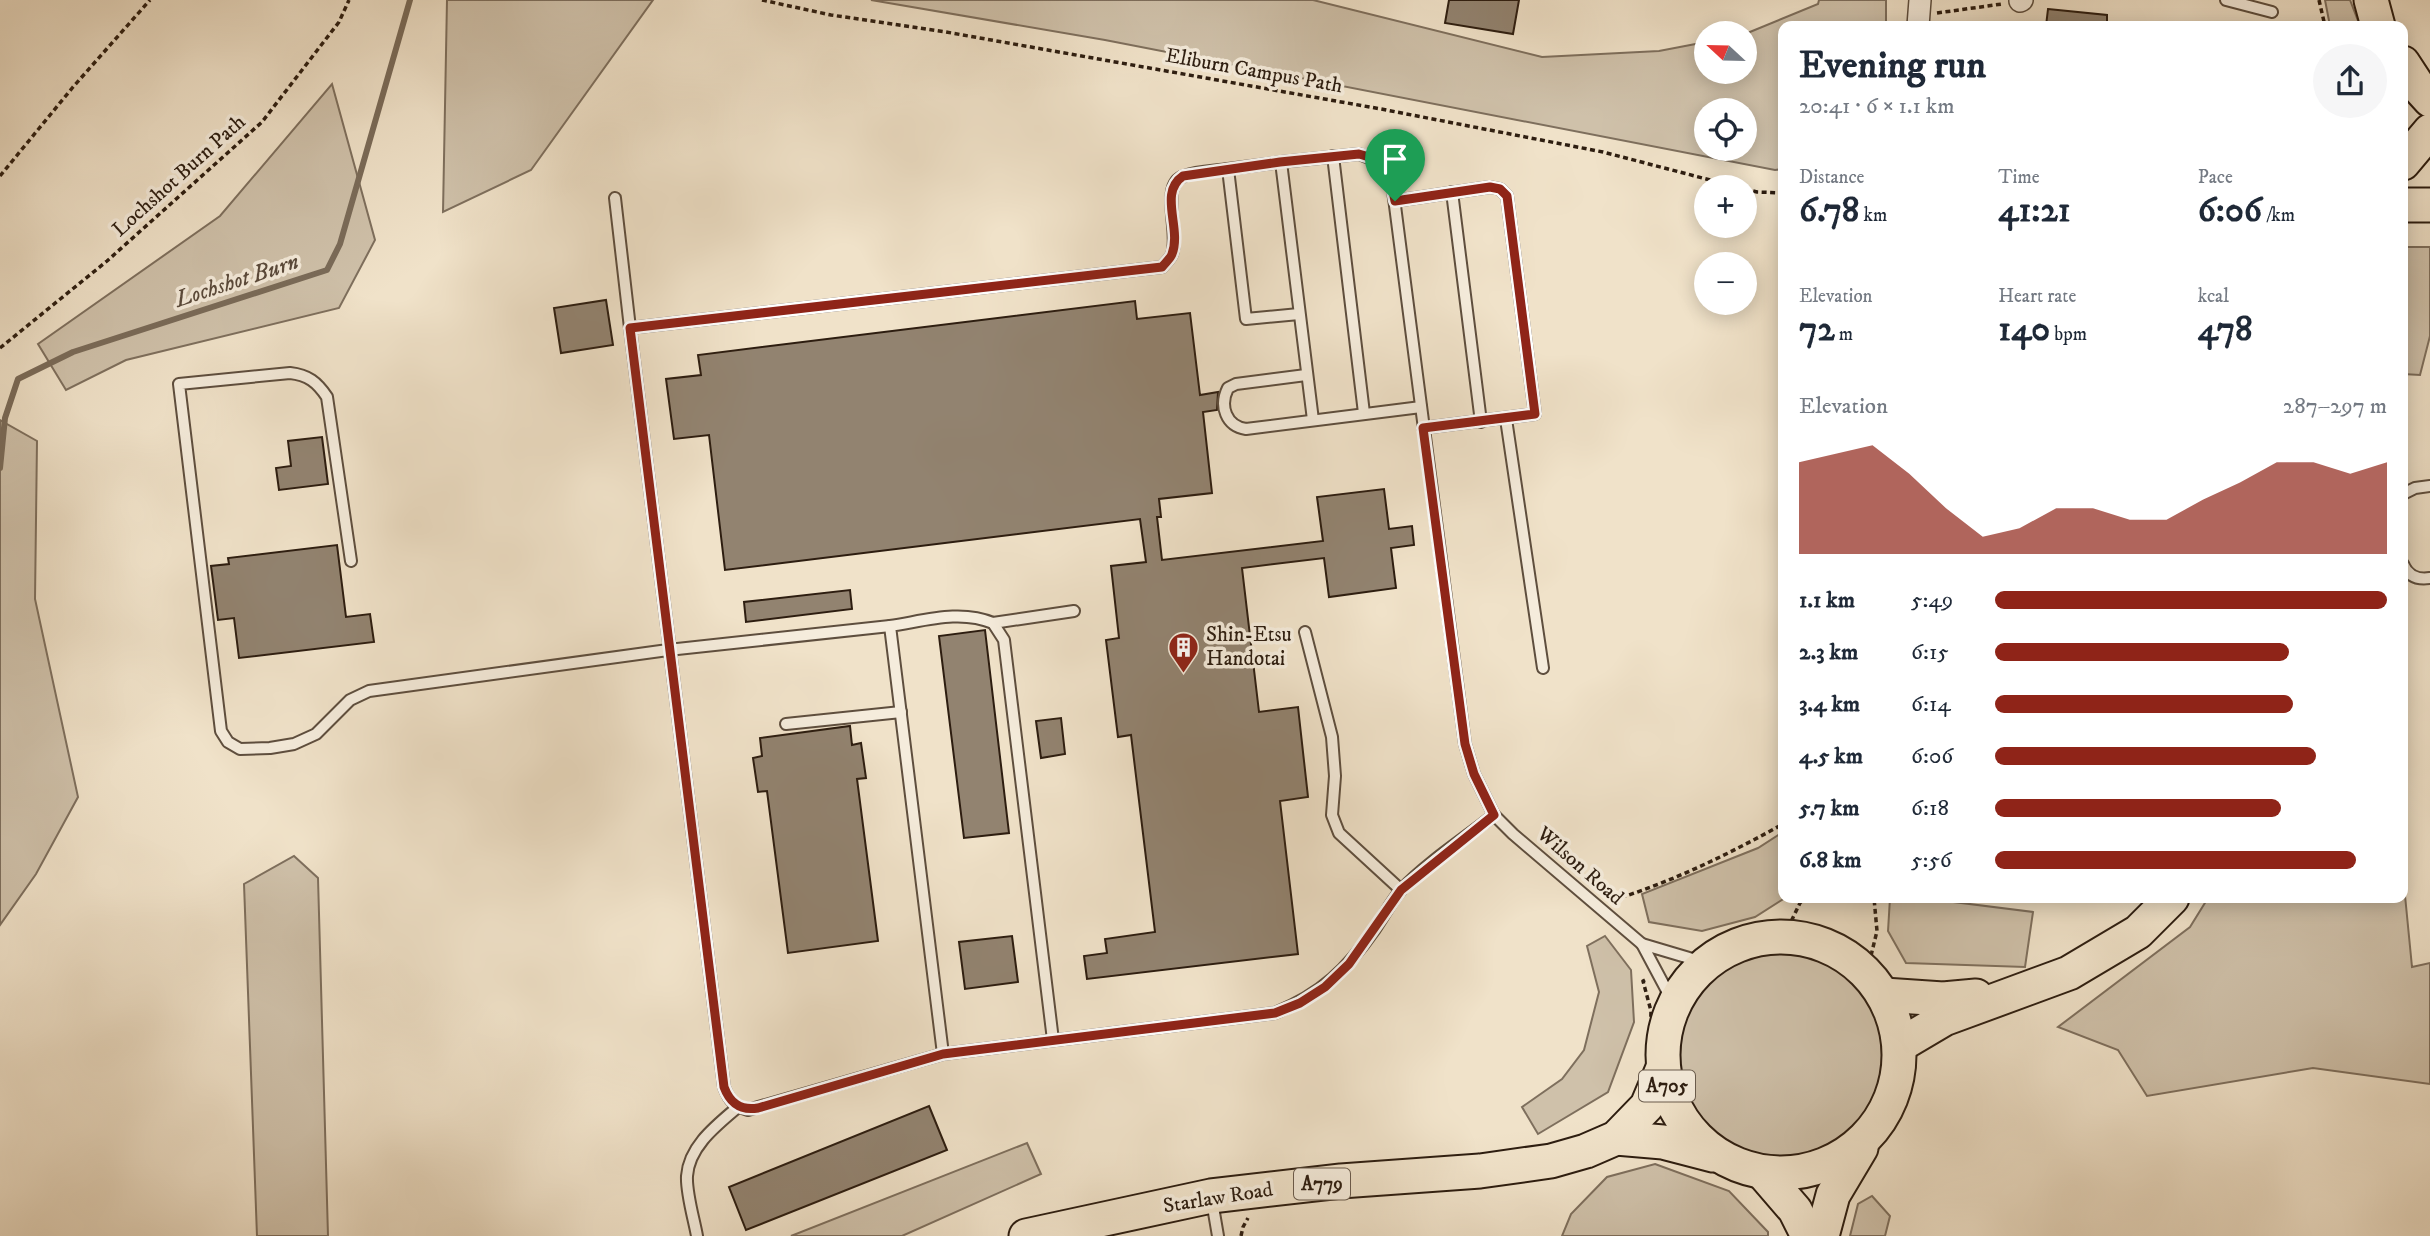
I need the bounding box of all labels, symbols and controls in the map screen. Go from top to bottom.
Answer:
north arrow [1694,21,1757,84]
map controls [1694,21,1757,315]
text: Evening run [1799,42,1986,90]
street label: Eliburn Campus Path [1163,43,1345,99]
button: share [2313,44,2387,118]
text: 20:41 · 6 × 1.1 km [1799,92,1955,121]
button: locate [1694,98,1757,161]
street label: Lochshot Burn Path [107,109,251,243]
pin [1365,129,1425,201]
icon: arrive [1376,140,1414,178]
text: Distance [1799,166,1864,189]
text: Time [1998,166,2040,189]
text: Pace [2198,166,2233,189]
button: + [1694,175,1757,238]
text: 6.78 [1799,189,1859,233]
text: 41:21 [1998,189,2071,233]
text: 6:06 [2198,189,2262,233]
text: km [1859,204,1887,227]
text: /km [2262,204,2295,227]
water label: Lochshot Burn [170,247,303,315]
button: − [1694,252,1757,315]
text: Elevation [1799,285,1873,308]
text: Heart rate [1998,285,2076,308]
text: kcal [2198,285,2229,308]
text: 72 [1799,308,1835,352]
text: 140 [1998,308,2050,352]
text: 478 [2198,308,2253,352]
text: m [1835,323,1853,346]
text: bpm [2050,323,2087,346]
text: Elevation [1799,392,1888,421]
text: 287–297 m [2283,392,2387,421]
text: 1.1 km [1799,586,1855,615]
text: 5:49 [1911,586,1953,615]
place label: Shin-Etsu Handotai [1206,622,1292,672]
building icon: Shin-Etsu Handotai [1166,630,1200,674]
text: 2.3 km [1799,638,1858,667]
text: 6:15 [1911,638,1949,667]
text: 3.4 km [1799,690,1860,719]
text: 6:14 [1911,690,1951,719]
text: 4.5 km [1799,742,1863,771]
text: 6:06 [1911,742,1953,771]
text: 5.7 km [1799,794,1860,823]
text: 6:18 [1911,794,1949,823]
street label: Wilson Road [1530,820,1629,911]
text: 6.8 km [1799,846,1862,875]
text: 5:56 [1911,846,1952,875]
road number: A705 [1639,1070,1695,1102]
road number: A779 [1294,1168,1350,1200]
street label: Starlaw Road [1161,1176,1275,1220]

